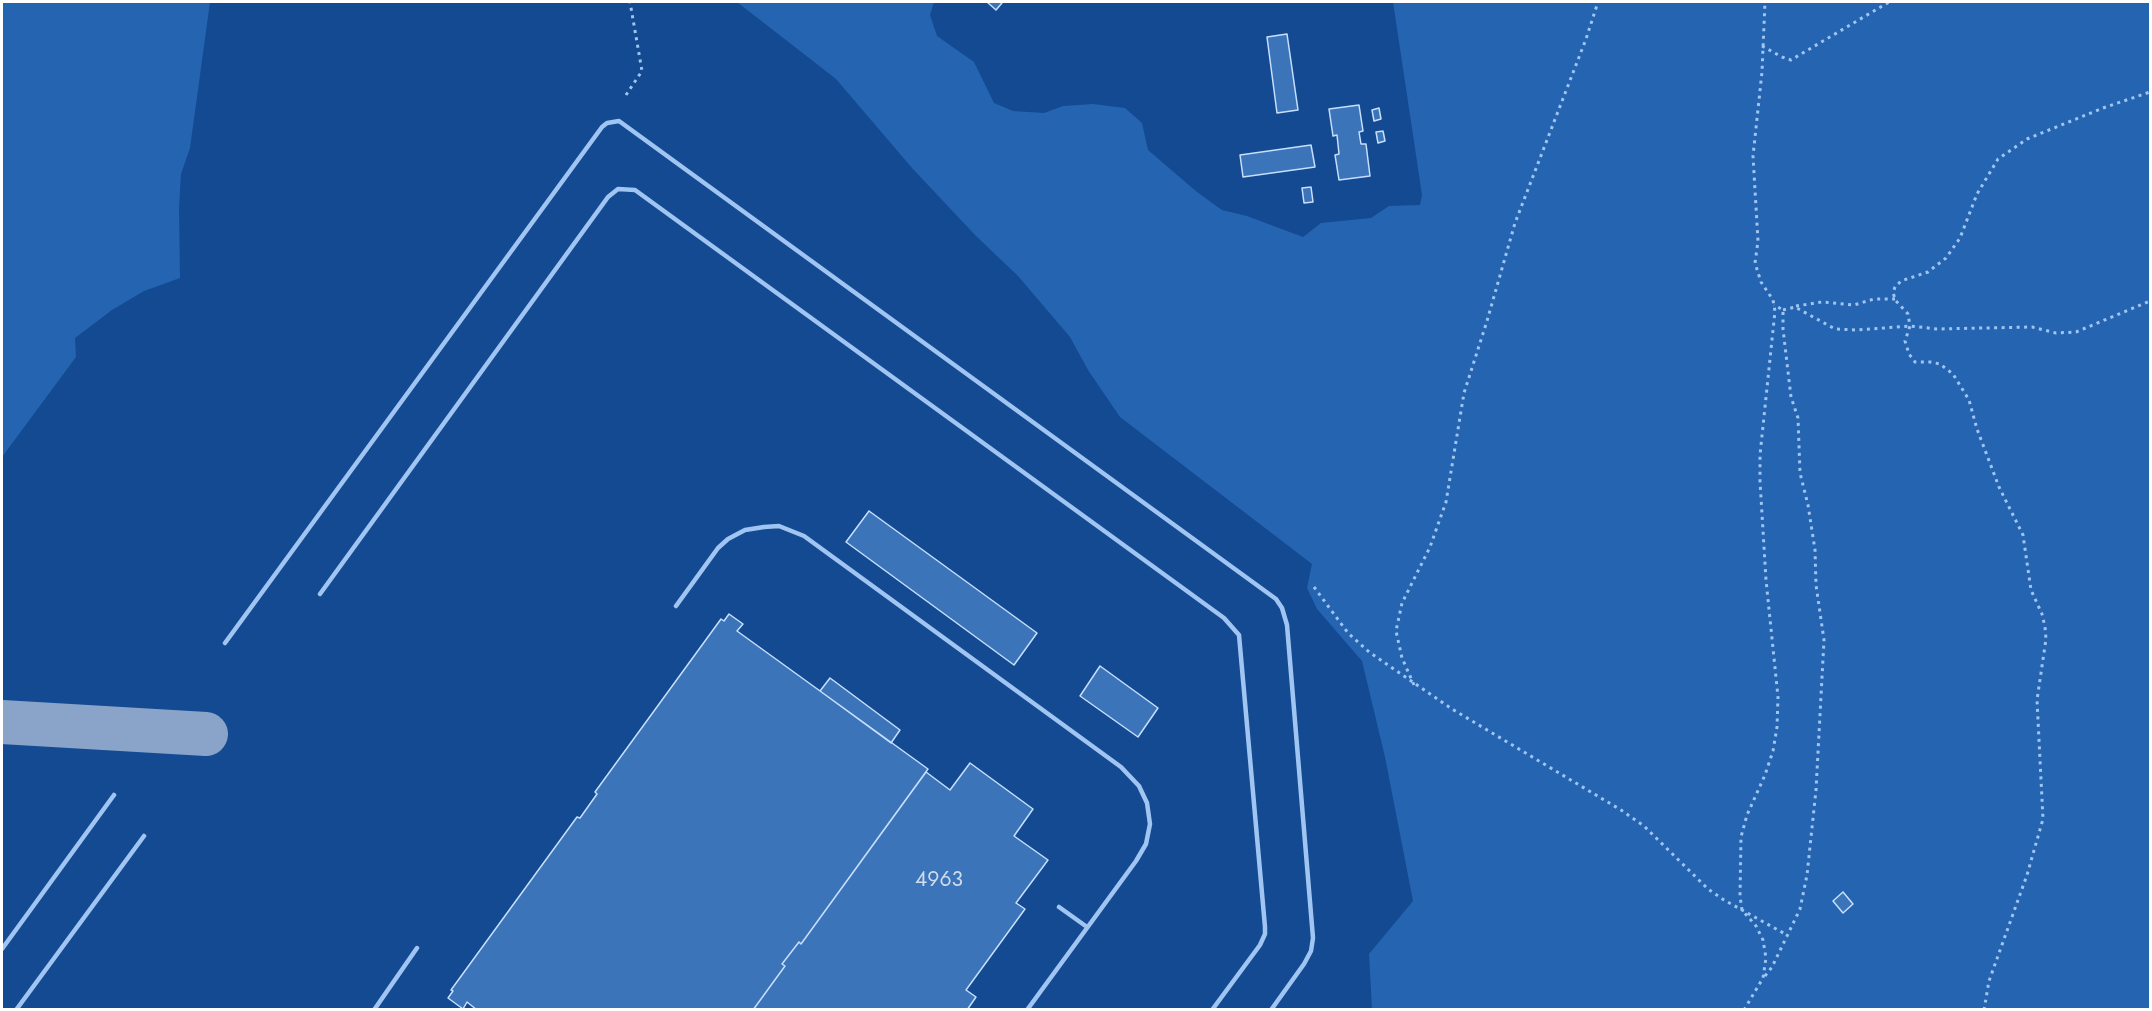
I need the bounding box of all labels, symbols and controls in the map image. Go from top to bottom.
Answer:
house number: 4963 [915,868,963,894]

